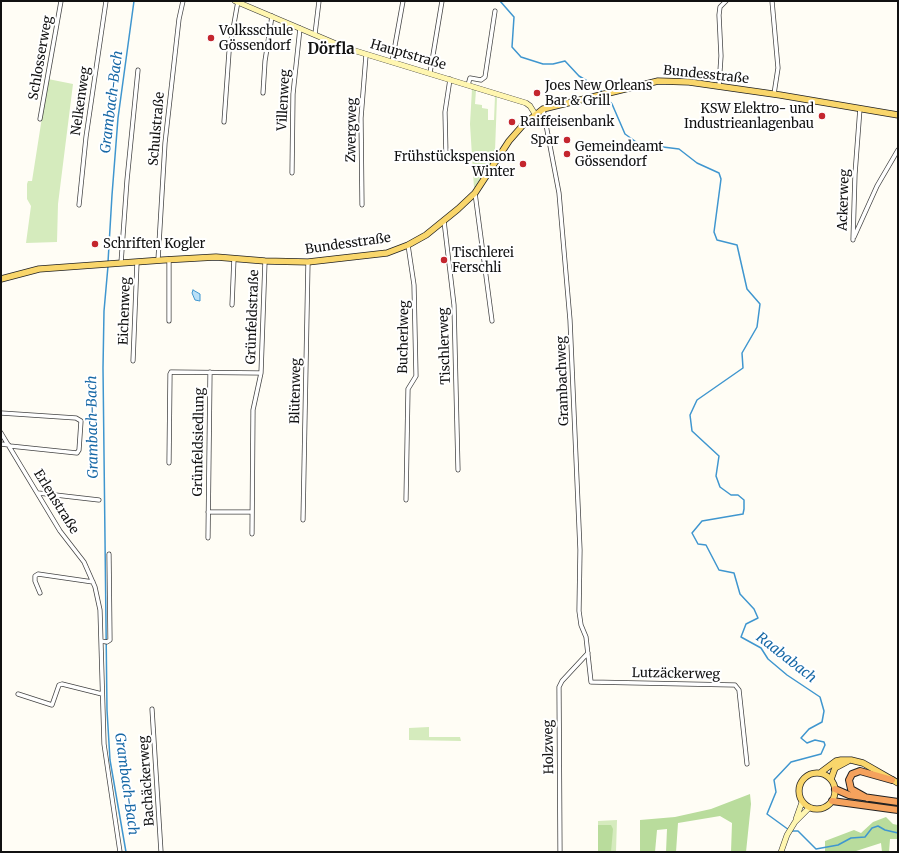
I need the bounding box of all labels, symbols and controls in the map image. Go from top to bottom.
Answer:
street label: Schlosserweg [26,14,56,102]
place label: Volksschule Gössendorf [219,23,293,54]
marker: Volksschule Gössendorf [206,33,216,43]
street label: Hauptstraße [368,37,448,73]
district label: Dörfla [307,41,355,59]
water label: Grambach-Bach [97,50,127,154]
street label: Bundesstraße [662,63,750,87]
street label: Nelkenweg [68,66,94,136]
street label: Villenweg [275,69,293,131]
place label: Joes New Orleans Bar & Grill [545,78,652,109]
marker: Joes New Orleans Bar & Grill [532,88,542,98]
street label: Schulstraße [146,91,168,167]
street label: Zwergweg [344,97,360,163]
place label: KSW Elektro- und Industrieanlagenbau [684,101,814,132]
marker: KSW Elektro- und Industrieanlagenbau [817,111,827,121]
place label: Raiffeisenbank [520,114,615,130]
marker: Raiffeisenbank [507,117,517,127]
place label: Spar [530,132,559,148]
marker: Spar [562,135,572,145]
place label: Gemeindeamt Gössendorf [575,139,663,170]
place label: Frühstückspension Winter [394,149,515,180]
marker: Gemeindeamt Gössendorf [562,149,572,159]
marker: Frühstückspension Winter [518,159,528,169]
street label: Ackerweg [835,169,853,231]
street label: Bundesstraße [304,230,392,258]
place label: Schriften Kogler [103,236,205,252]
marker: Schriften Kogler [90,239,100,249]
place label: Tischlerei Ferschli [452,245,514,276]
marker: Tischlerei Ferschli [439,255,449,265]
street label: Grünfeldstraße [244,269,262,365]
street label: Eichenweg [116,277,134,345]
street label: Bucherlweg [396,300,412,374]
street label: Tischlerweg [436,307,454,385]
street label: Grambachweg [554,336,572,426]
street label: Blütenweg [288,358,304,424]
water label: Grambach-Bach [84,375,102,479]
street label: Grünfeldsiedlung [190,387,208,497]
street label: Erlenstraße [30,467,82,537]
water label: Raababach [753,629,819,687]
street label: Lutzäckerweg [632,665,720,683]
street label: Holzweg [541,720,557,774]
water label: Grambach-Bach [111,732,141,836]
street label: Bachäckerweg [136,735,158,827]

